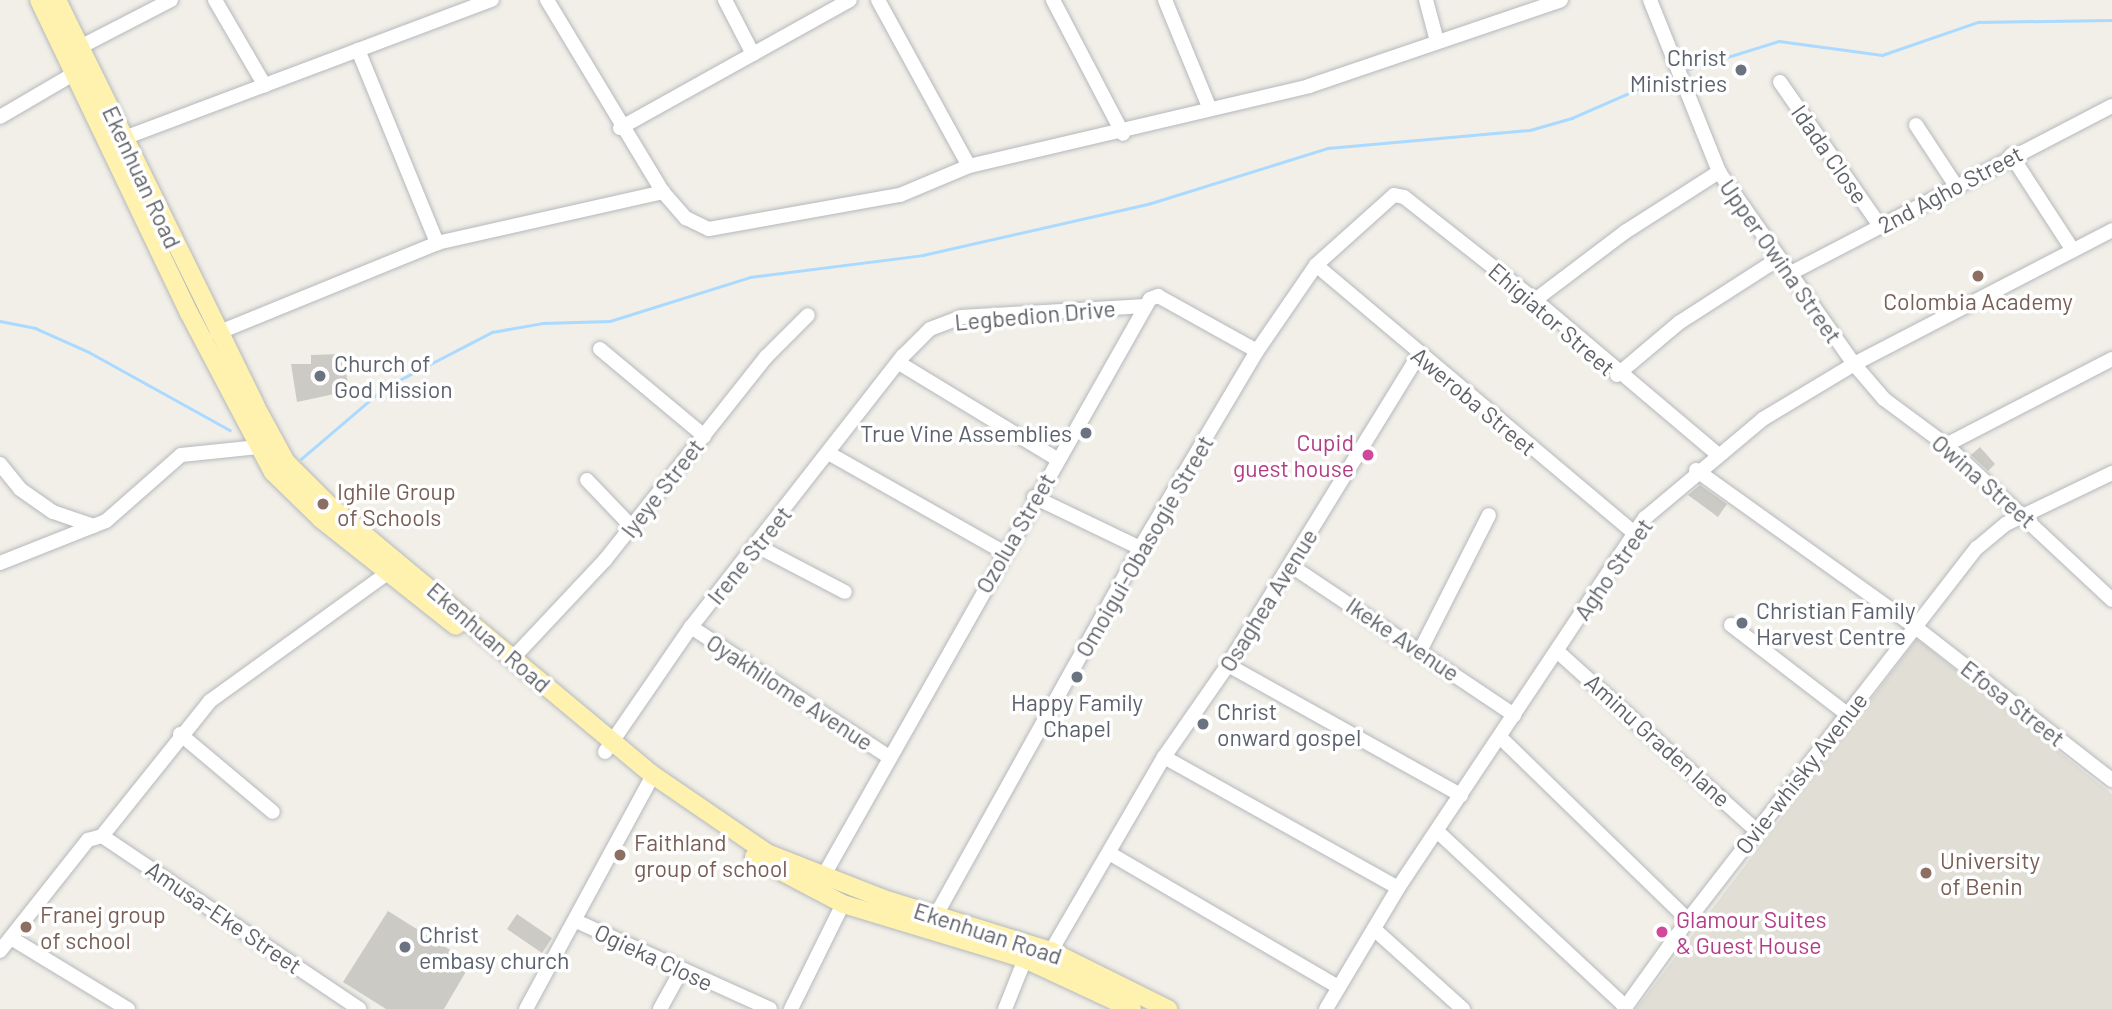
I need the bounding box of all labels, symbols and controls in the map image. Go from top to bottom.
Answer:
place label: Christ Ministries [1630,43,1727,97]
marker: Christ Ministries [1733,62,1749,78]
street label: Idada Close [1786,99,1874,209]
street label: Ekenhuan Road [97,101,187,253]
street label: 2nd Agho Street [1873,139,2027,239]
street label: Upper Owina Street [1714,174,1848,348]
street label: Ehigiator Street [1483,257,1621,381]
marker: Colombia Academy [1970,268,1986,284]
place label: Colombia Academy [1883,287,2073,315]
street label: Legbedion Drive [953,294,1117,336]
street label: Aweroba Street [1406,341,1542,461]
place label: Church of God Mission [334,349,453,403]
marker: Church of God Mission [312,368,328,384]
place label: True Vine Assemblies [860,419,1072,447]
marker: True Vine Assemblies [1078,425,1094,441]
place label: Cupid guest house [1233,428,1354,482]
street label: Owina Street [1927,429,2041,533]
street label: Omoigui-Obasogie Street [1069,430,1219,662]
street label: Iyeye Street [615,433,709,543]
marker: Cupid guest house [1360,447,1376,463]
street label: Ozolua Street [970,468,1060,598]
place label: Ighile Group of Schools [337,477,456,531]
marker: Ighile Group of Schools [315,496,331,512]
street label: Irene Street [701,500,797,610]
street label: Agho Street [1568,513,1658,625]
street label: Osaghea Avenue [1213,523,1323,677]
street label: Ekenhuan Road [422,576,556,698]
street label: Ikeke Avenue [1341,591,1465,687]
place label: Christian Family Harvest Centre [1756,596,1915,650]
marker: Christian Family Harvest Centre [1734,615,1750,631]
street label: Oyakhilome Avenue [702,628,878,756]
street label: Efosa Street [1956,654,2070,752]
street label: Aminu Graden lane [1580,668,1736,812]
marker: Happy Family Chapel [1069,669,1085,685]
street label: Ovie-whisky Avenue [1729,687,1873,859]
place label: Happy Family Chapel [1011,688,1143,742]
place label: Christ onward gospel [1217,697,1361,751]
marker: Christ onward gospel [1195,716,1211,732]
place label: Faithland group of school [634,828,788,882]
place label: University of Benin [1940,846,2040,900]
marker: Faithland group of school [612,847,628,863]
street label: Amusa-Eke Street [141,855,307,979]
marker: University of Benin [1918,865,1934,881]
street label: Ekenhuan Road [911,896,1065,970]
place label: Franej group of school [40,900,166,954]
place label: Glamour Suites & Guest House [1676,905,1827,959]
street label: Ogieka Close [590,918,718,996]
marker: Franej group of school [18,919,34,935]
place label: Christ embasy church [419,920,569,974]
marker: Glamour Suites & Guest House [1654,924,1670,940]
marker: Christ embasy church [397,939,413,955]

